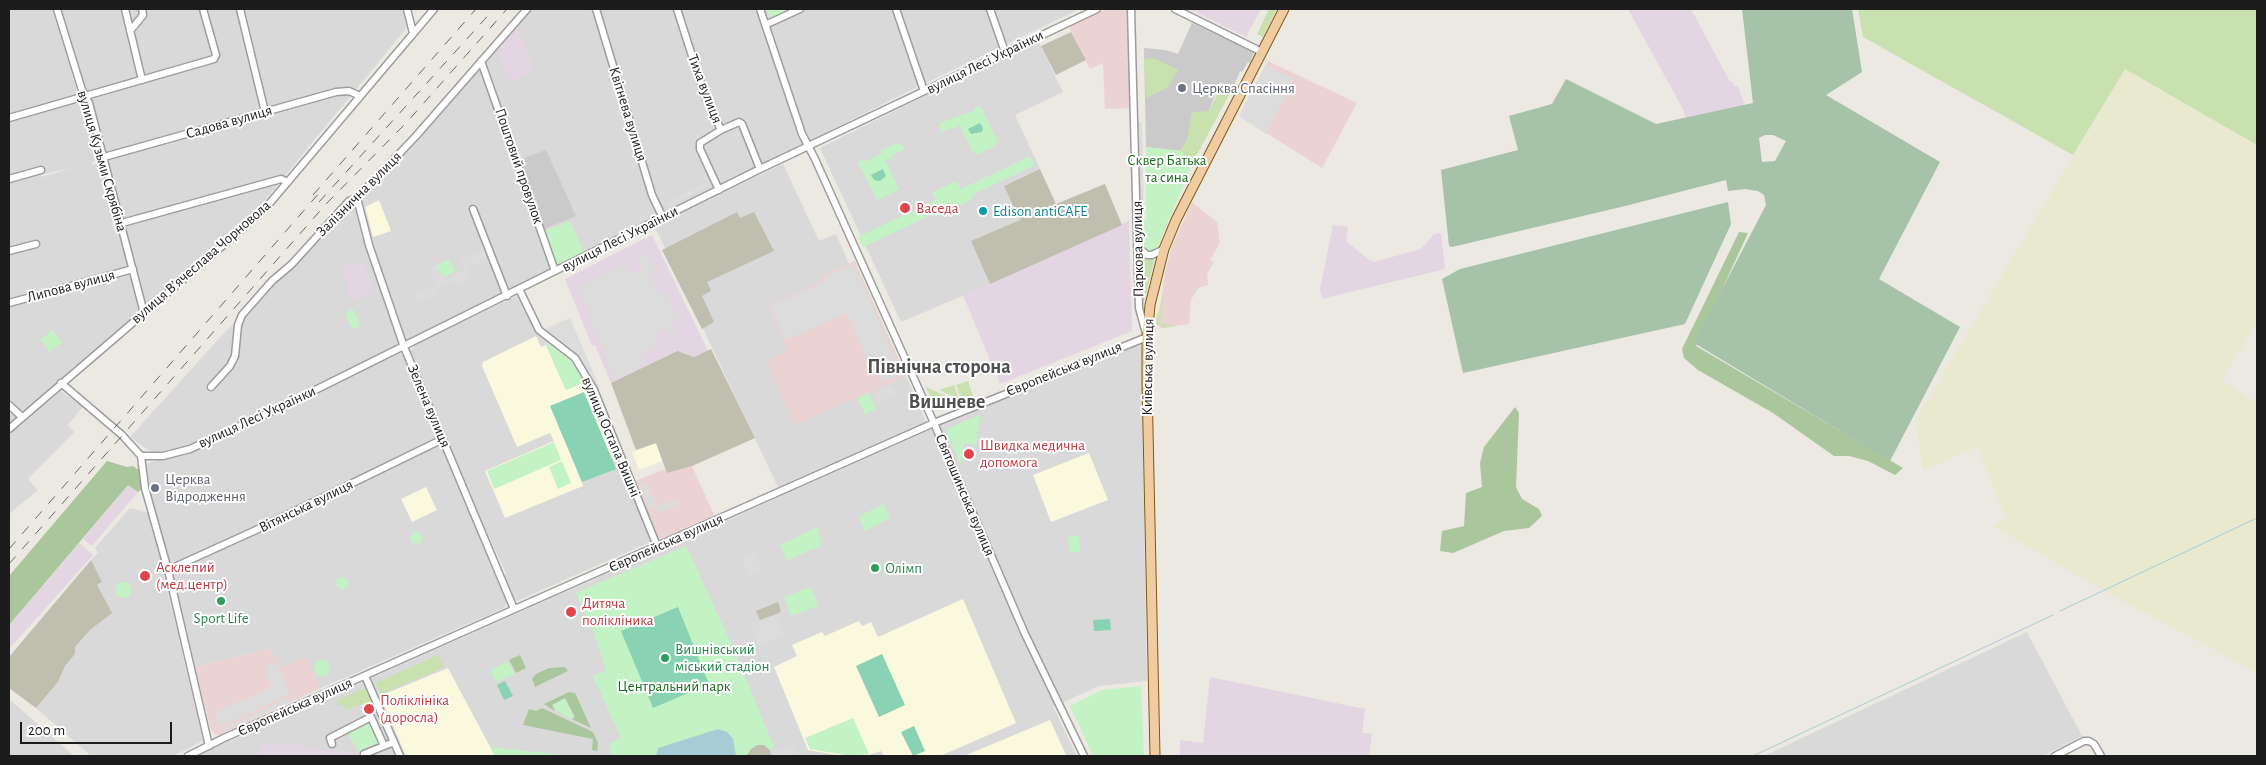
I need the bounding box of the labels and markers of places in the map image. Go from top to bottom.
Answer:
place label: Церква Спасіння [1192,79,1295,97]
marker: Церква Спасіння [1176,82,1188,94]
place label: Васеда [916,199,959,217]
marker: Васеда [898,201,912,215]
place label: Edison antiCAFE [993,202,1087,220]
marker: Edison antiCAFE [977,205,989,217]
place label: Швидка медична допомога [980,436,1085,471]
marker: Швидка медична допомога [962,447,976,461]
place label: Церква Відродження [165,470,246,505]
marker: Церква Відродження [149,482,161,494]
place label: Асклепий (мед.центр) [156,558,228,593]
place label: Олімп [885,559,922,577]
marker: Олімп [869,562,881,574]
marker: Асклепий (мед.центр) [138,569,152,583]
place label: Дитяча полікліника [582,594,654,629]
marker: Sport Life [215,595,227,607]
marker: Дитяча полікліника [564,605,578,619]
place label: Sport Life [193,609,249,627]
place label: Вишнівський міський стадіон [675,640,769,675]
marker: Вишнівський міський стадіон [659,652,671,664]
place label: Поліклініка (доросла) [380,691,449,726]
marker: Поліклініка (доросла) [362,702,376,716]

